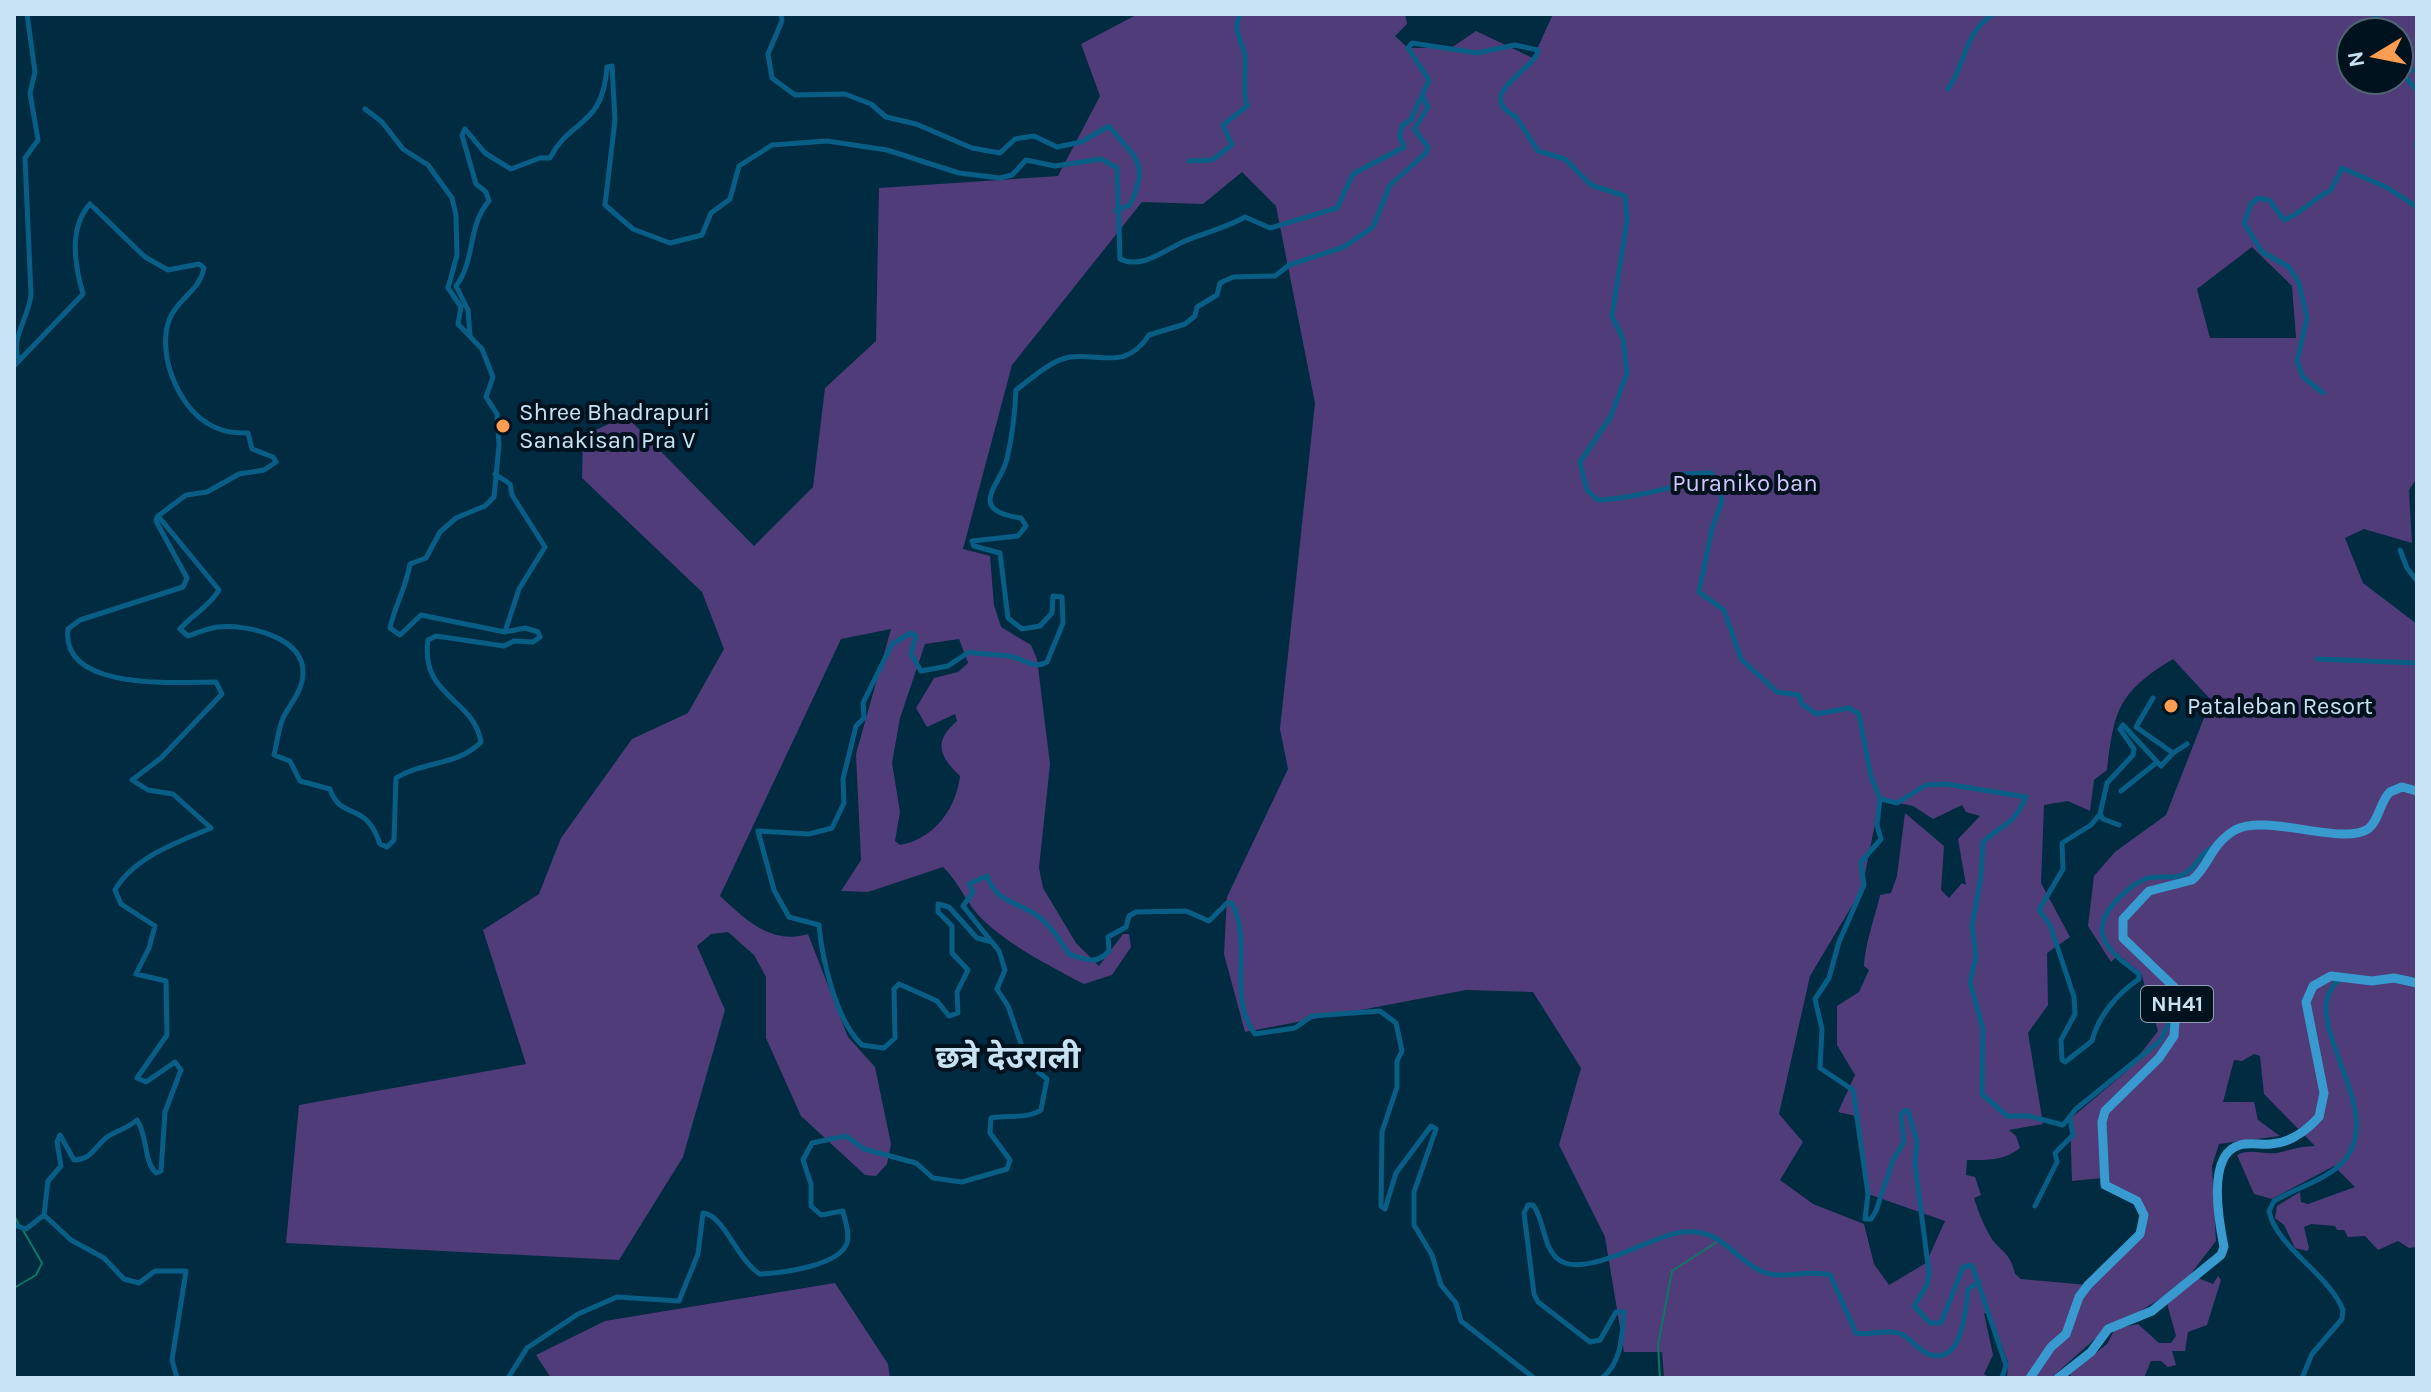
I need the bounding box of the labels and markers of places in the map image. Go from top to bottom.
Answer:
place label: Shree Bhadrapuri Sanakisan Pra V [519,398,710,454]
marker: Shree Bhadrapuri Sanakisan Pra V [494,417,512,435]
place label: Pataleban Resort [2187,692,2373,720]
marker: Pataleban Resort [2162,697,2180,715]

